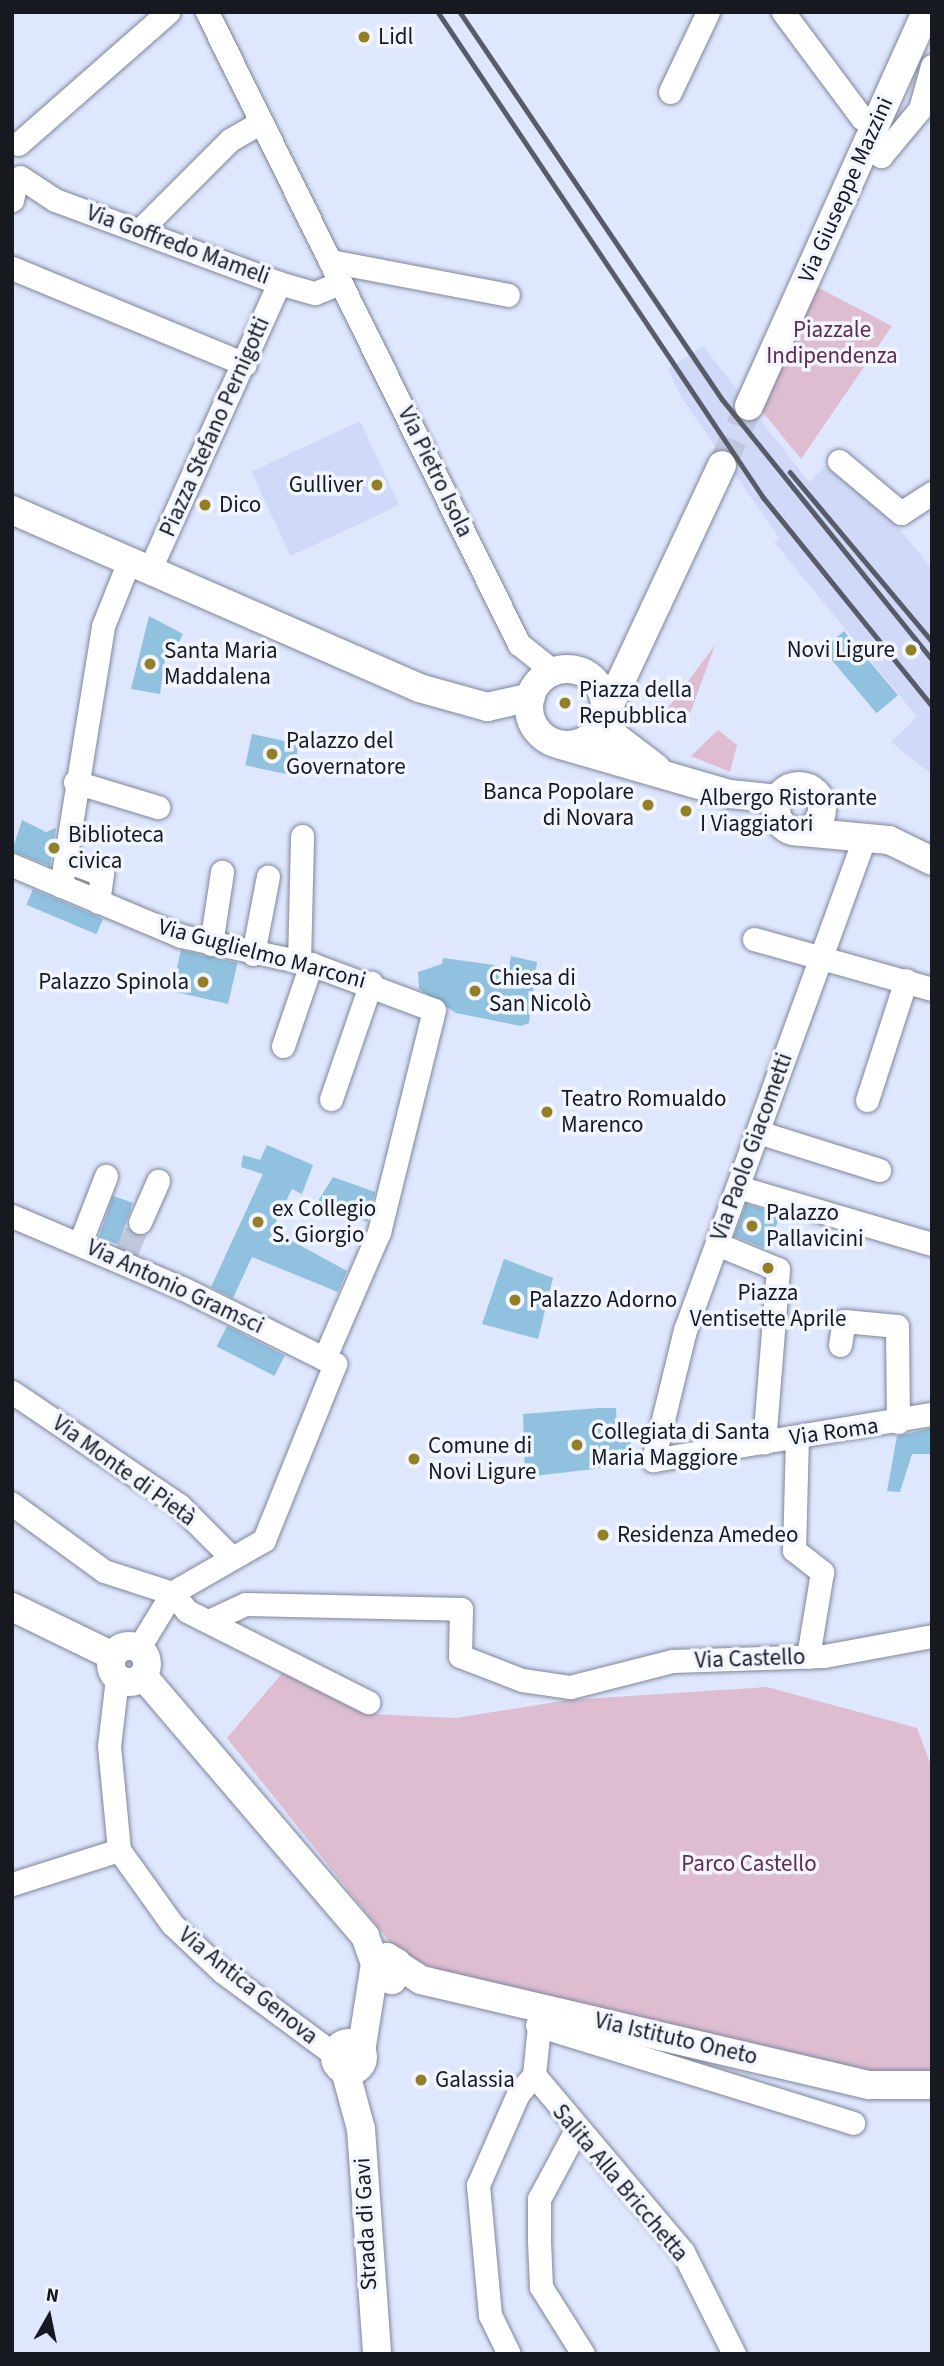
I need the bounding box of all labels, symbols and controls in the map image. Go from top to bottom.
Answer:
place label: Lidl [378,23,413,51]
marker: Lidl [356,29,372,45]
street label: Via Giuseppe Mazzini [793,93,899,287]
street label: Via Goffredo Mameli [83,199,273,291]
street label: Piazza Stefano Pernigotti [154,313,276,541]
park label: Piazzale Indipendenza [766,316,898,370]
street label: Via Pietro Isola [392,402,478,542]
place label: Gulliver [289,471,363,499]
marker: Gulliver [369,477,385,493]
place label: Dico [219,491,261,519]
marker: Dico [197,497,213,513]
place label: Novi Ligure [787,636,895,664]
place label: Santa Maria Maddalena [164,637,277,691]
marker: Novi Ligure [901,640,921,660]
marker: Santa Maria Maddalena [142,656,158,672]
place label: Piazza della Repubblica [579,676,692,730]
marker: Piazza della Repubblica [557,695,573,711]
place label: Palazzo del Governatore [286,727,406,781]
marker: Palazzo del Governatore [264,746,280,762]
place label: Banca Popolare di Novara [483,778,634,832]
place label: Albergo Ristorante I Viaggiatori [700,784,877,838]
marker: Banca Popolare di Novara [640,797,656,813]
marker: Albergo Ristorante I Viaggiatori [678,803,694,819]
place label: Biblioteca civica [68,821,164,875]
marker: Biblioteca civica [46,840,62,856]
street label: Via Guglielmo Marconi [155,913,369,995]
place label: Chiesa di San Nicolò [489,964,591,1018]
place label: Palazzo Spinola [38,968,189,996]
marker: Palazzo Spinola [195,974,211,990]
marker: Chiesa di San Nicolò [467,983,483,999]
street label: Via Paolo Giacometti [705,1049,799,1245]
place label: Teatro Romualdo Marenco [561,1085,726,1139]
marker: Teatro Romualdo Marenco [539,1104,555,1120]
place label: ex Collegio S. Giorgio [272,1195,376,1249]
place label: Palazzo Pallavicini [766,1199,864,1253]
marker: ex Collegio S. Giorgio [250,1214,266,1230]
marker: Palazzo Pallavicini [744,1218,760,1234]
street label: Via Antonio Gramsci [82,1234,268,1340]
marker: Piazza Ventisette Aprile [760,1260,776,1276]
place label: Piazza Ventisette Aprile [690,1279,846,1333]
place label: Palazzo Adorno [529,1286,677,1314]
marker: Palazzo Adorno [507,1292,523,1308]
street label: Via Monte di Pietà [47,1410,201,1532]
street label: Via Roma [788,1412,880,1452]
place label: Collegiata di Santa Maria Maggiore [591,1418,770,1472]
place label: Comune di Novi Ligure [428,1432,536,1486]
marker: Collegiata di Santa Maria Maggiore [569,1437,585,1453]
marker: Comune di Novi Ligure [406,1451,422,1467]
place label: Residenza Amedeo [617,1521,798,1549]
marker: Residenza Amedeo [595,1527,611,1543]
street label: Via Castello [694,1643,806,1675]
park label: Parco Castello [681,1850,817,1878]
street label: Via Antica Genova [173,1921,323,2051]
street label: Via Istituto Oneto [592,2007,760,2071]
place label: Galassia [435,2066,515,2094]
marker: Galassia [413,2072,429,2088]
street label: Salita Alla Bricchetta [546,2099,694,2267]
street label: Strada di Gavi [349,2157,383,2291]
text: N [44,2281,61,2310]
north arrow [14,2282,84,2352]

